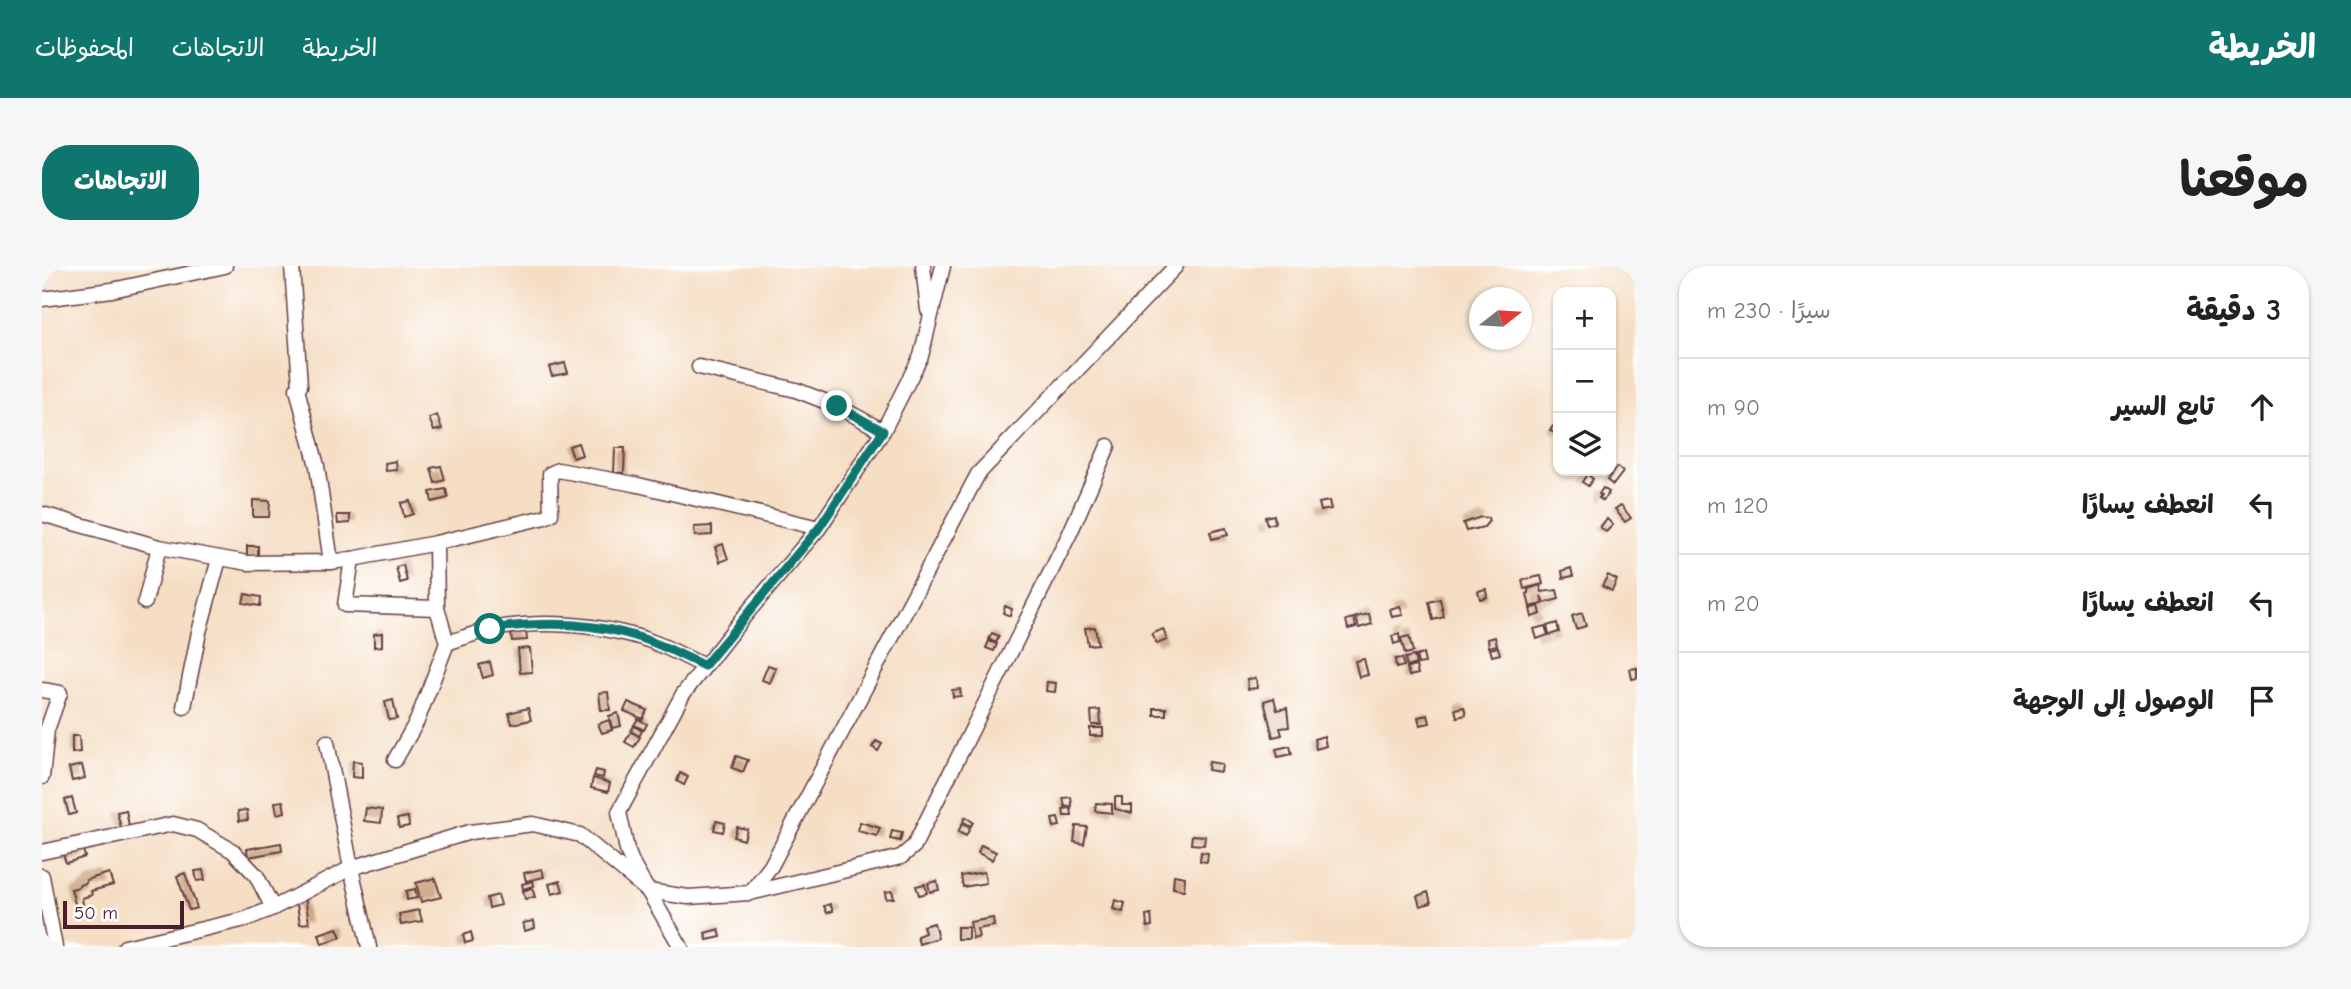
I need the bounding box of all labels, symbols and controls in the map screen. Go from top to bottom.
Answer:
text: الخريطة [2209,28,2316,66]
text: المحفوظات [35,34,134,62]
text: الاتجاهات [172,34,265,62]
text: الخريطة [303,34,377,62]
button: الاتجاهات [42,145,199,220]
text: موقعنا [2179,152,2309,208]
north arrow [1469,287,1532,350]
map controls [1553,287,1616,476]
button: + [1553,287,1616,350]
text: 3 دقيقة [2186,293,2281,328]
text: سيرًا · 230 m [1707,297,1831,324]
button: − [1553,350,1616,413]
icon: ahead [2243,388,2281,426]
route end [821,390,852,421]
text: تابع السير [2112,392,2214,422]
text: 90 m [1707,394,1760,421]
button: layers [1553,413,1616,476]
icon: left [2243,486,2281,524]
text: انعطف يسارًا [2082,490,2214,520]
text: 120 m [1707,492,1769,519]
icon: left [2243,584,2281,622]
text: انعطف يسارًا [2082,588,2214,618]
text: 20 m [1707,590,1760,617]
route start [474,613,505,644]
icon: arrive [2243,682,2281,720]
text: الوصول إلى الوجهة [2013,686,2214,716]
scale bar [63,898,184,930]
text: 50 m [74,902,118,924]

